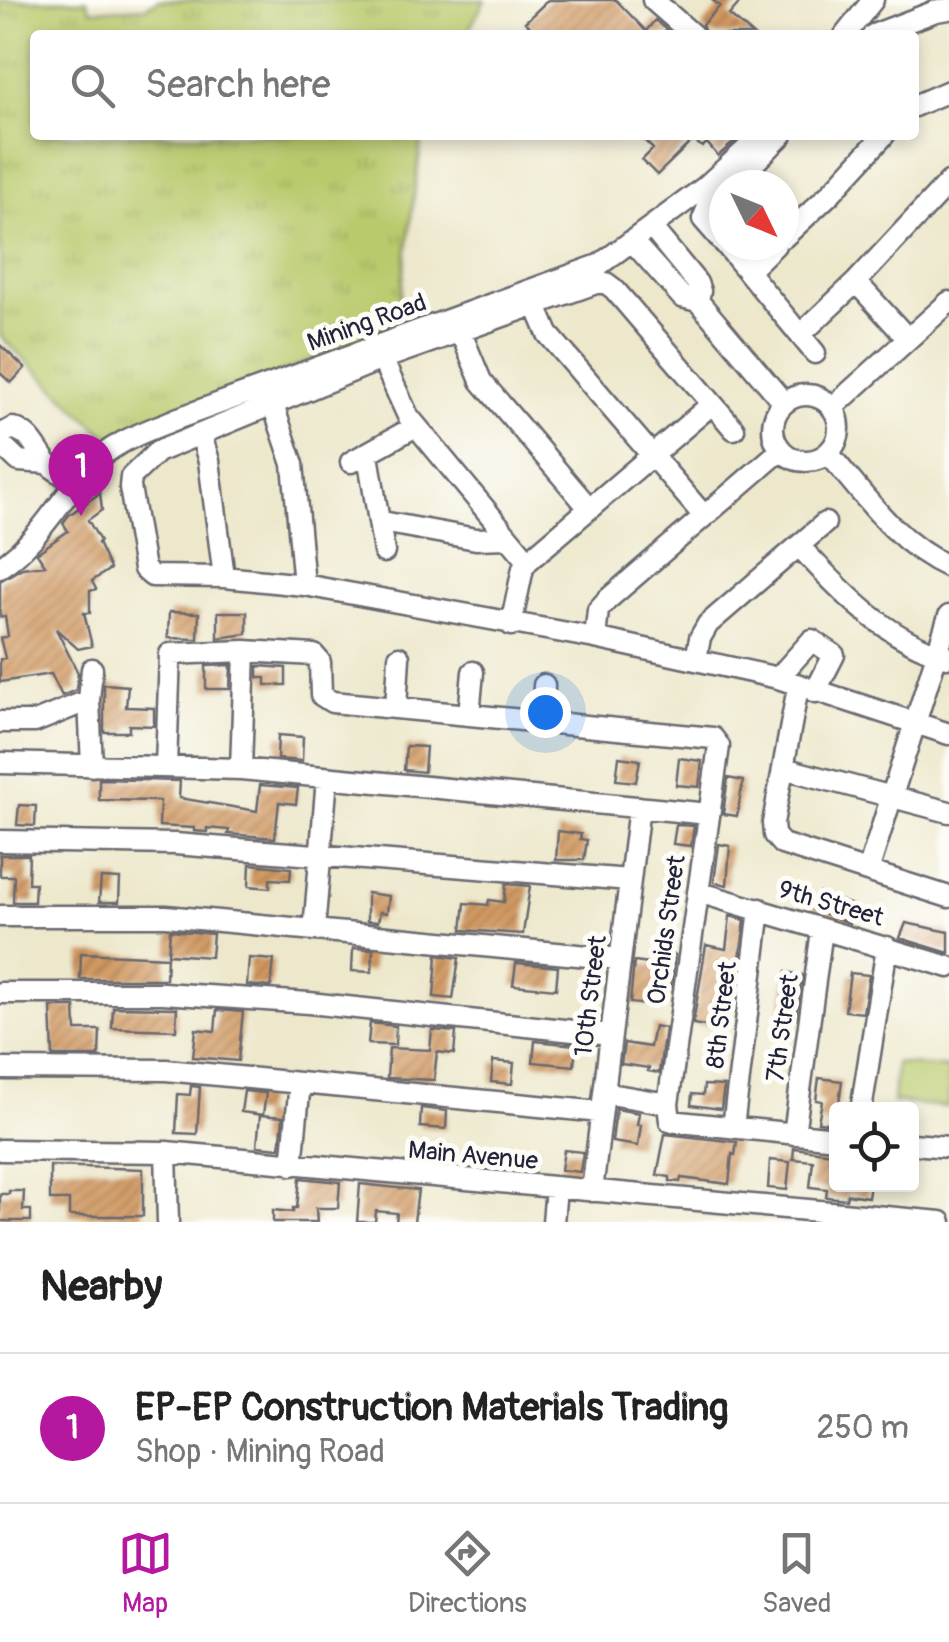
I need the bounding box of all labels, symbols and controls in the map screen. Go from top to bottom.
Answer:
search box [30,30,919,140]
icon: search [65,58,120,113]
text: Search here [145,61,331,109]
north arrow [709,170,799,260]
street label: Mining Road [303,287,431,359]
pin: 1 [48,434,114,516]
your location [520,687,571,738]
street label: Orchids Street [641,852,693,1007]
street label: 9th Street [775,874,888,934]
street label: 10th Street [568,933,614,1058]
street label: 8th Street [700,959,744,1070]
street label: 7th Street [760,971,806,1084]
map controls [829,1102,919,1192]
button: locate [829,1102,919,1192]
street label: Main Avenue [407,1135,540,1177]
text: Nearby [40,1261,162,1313]
text: EP-EP Construction Materials Trading [135,1384,728,1432]
text: 1 [66,1408,79,1448]
text: 250 m [817,1408,909,1448]
text: Shop · Mining Road [135,1432,385,1472]
tab: Map [118,1526,173,1621]
tab: Directions [408,1526,527,1621]
tab: Saved [762,1526,831,1621]

